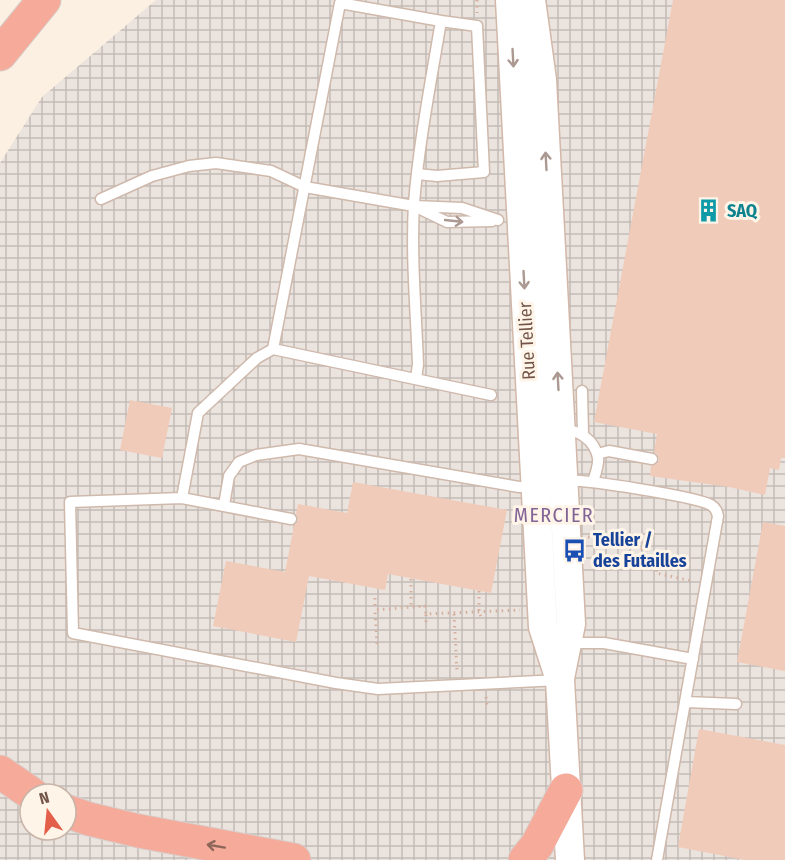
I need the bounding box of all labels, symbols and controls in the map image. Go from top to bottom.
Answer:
one-way arrow [507,48,518,68]
one-way arrow [541,152,552,172]
building icon: SAQ [696,198,722,224]
place label: SAQ [727,200,758,222]
one-way arrow [444,216,464,227]
one-way arrow [518,269,529,289]
street label: Rue Tellier [514,301,540,380]
one-way arrow [553,371,564,391]
district label: MERCIER [514,503,594,527]
place label: Tellier / des Futailles [593,529,687,572]
bus stop icon: Tellier / des Futailles [562,537,588,563]
north arrow [18,782,78,842]
text: N [37,788,51,808]
one-way arrow [207,840,226,851]

